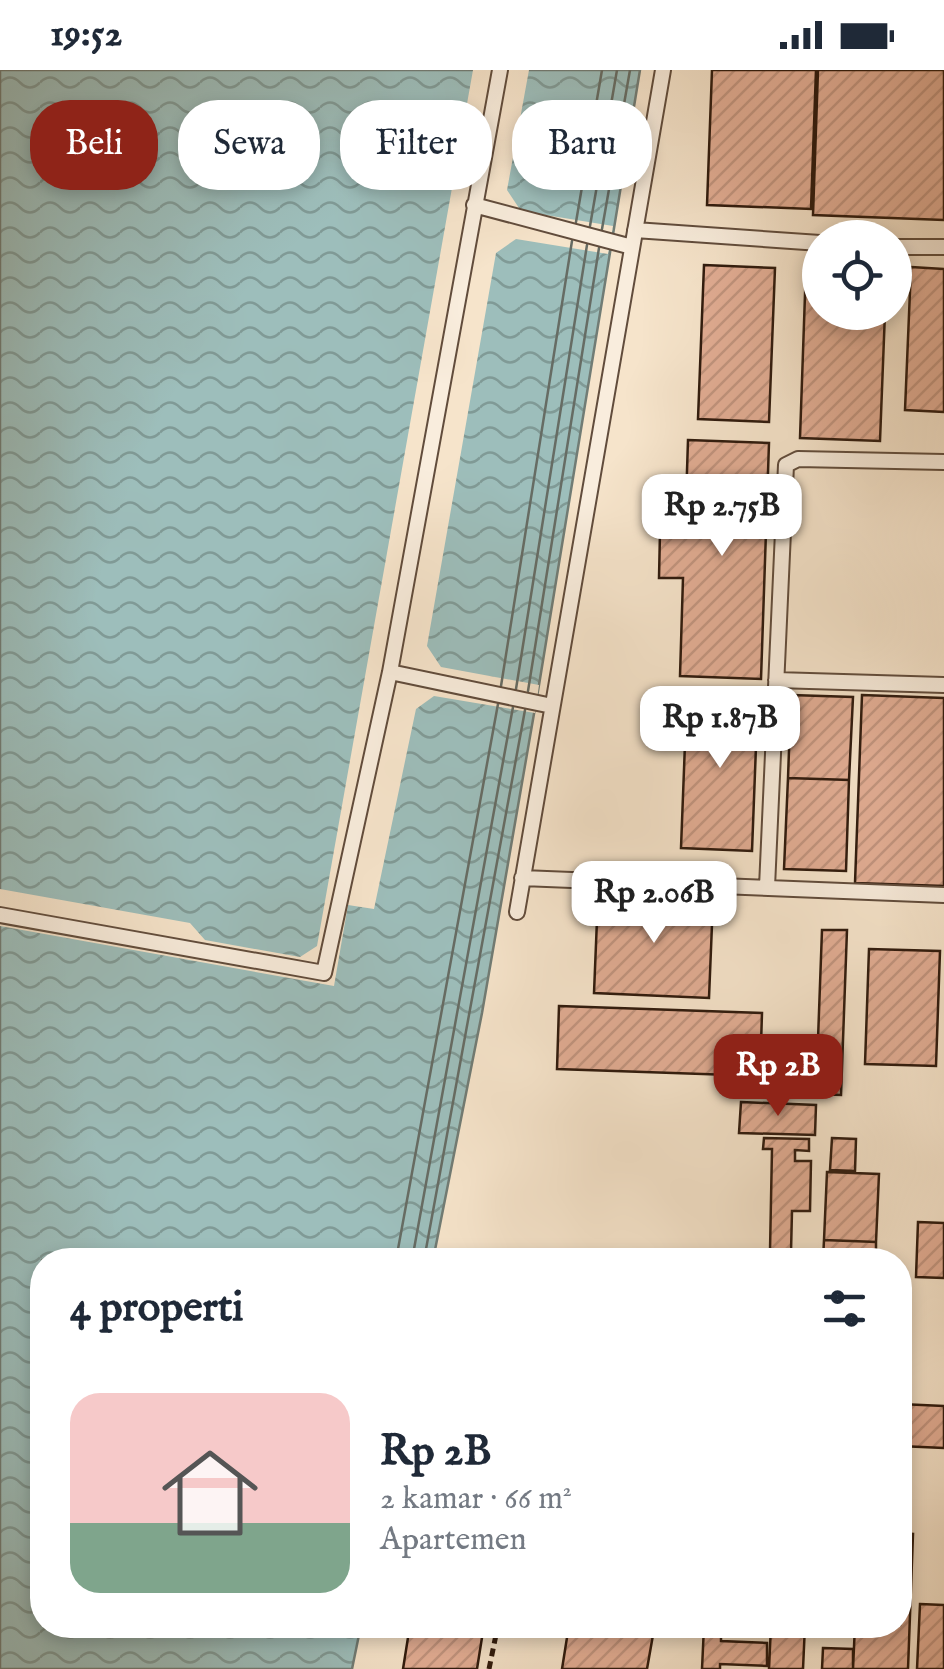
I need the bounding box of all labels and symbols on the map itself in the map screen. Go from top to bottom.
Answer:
pin: Rp 2.75B [619,474,825,559]
pin: Rp 1.87B [617,686,823,771]
pin: Rp 2.06B [551,861,757,946]
pin: Rp 2B [708,1034,848,1119]

